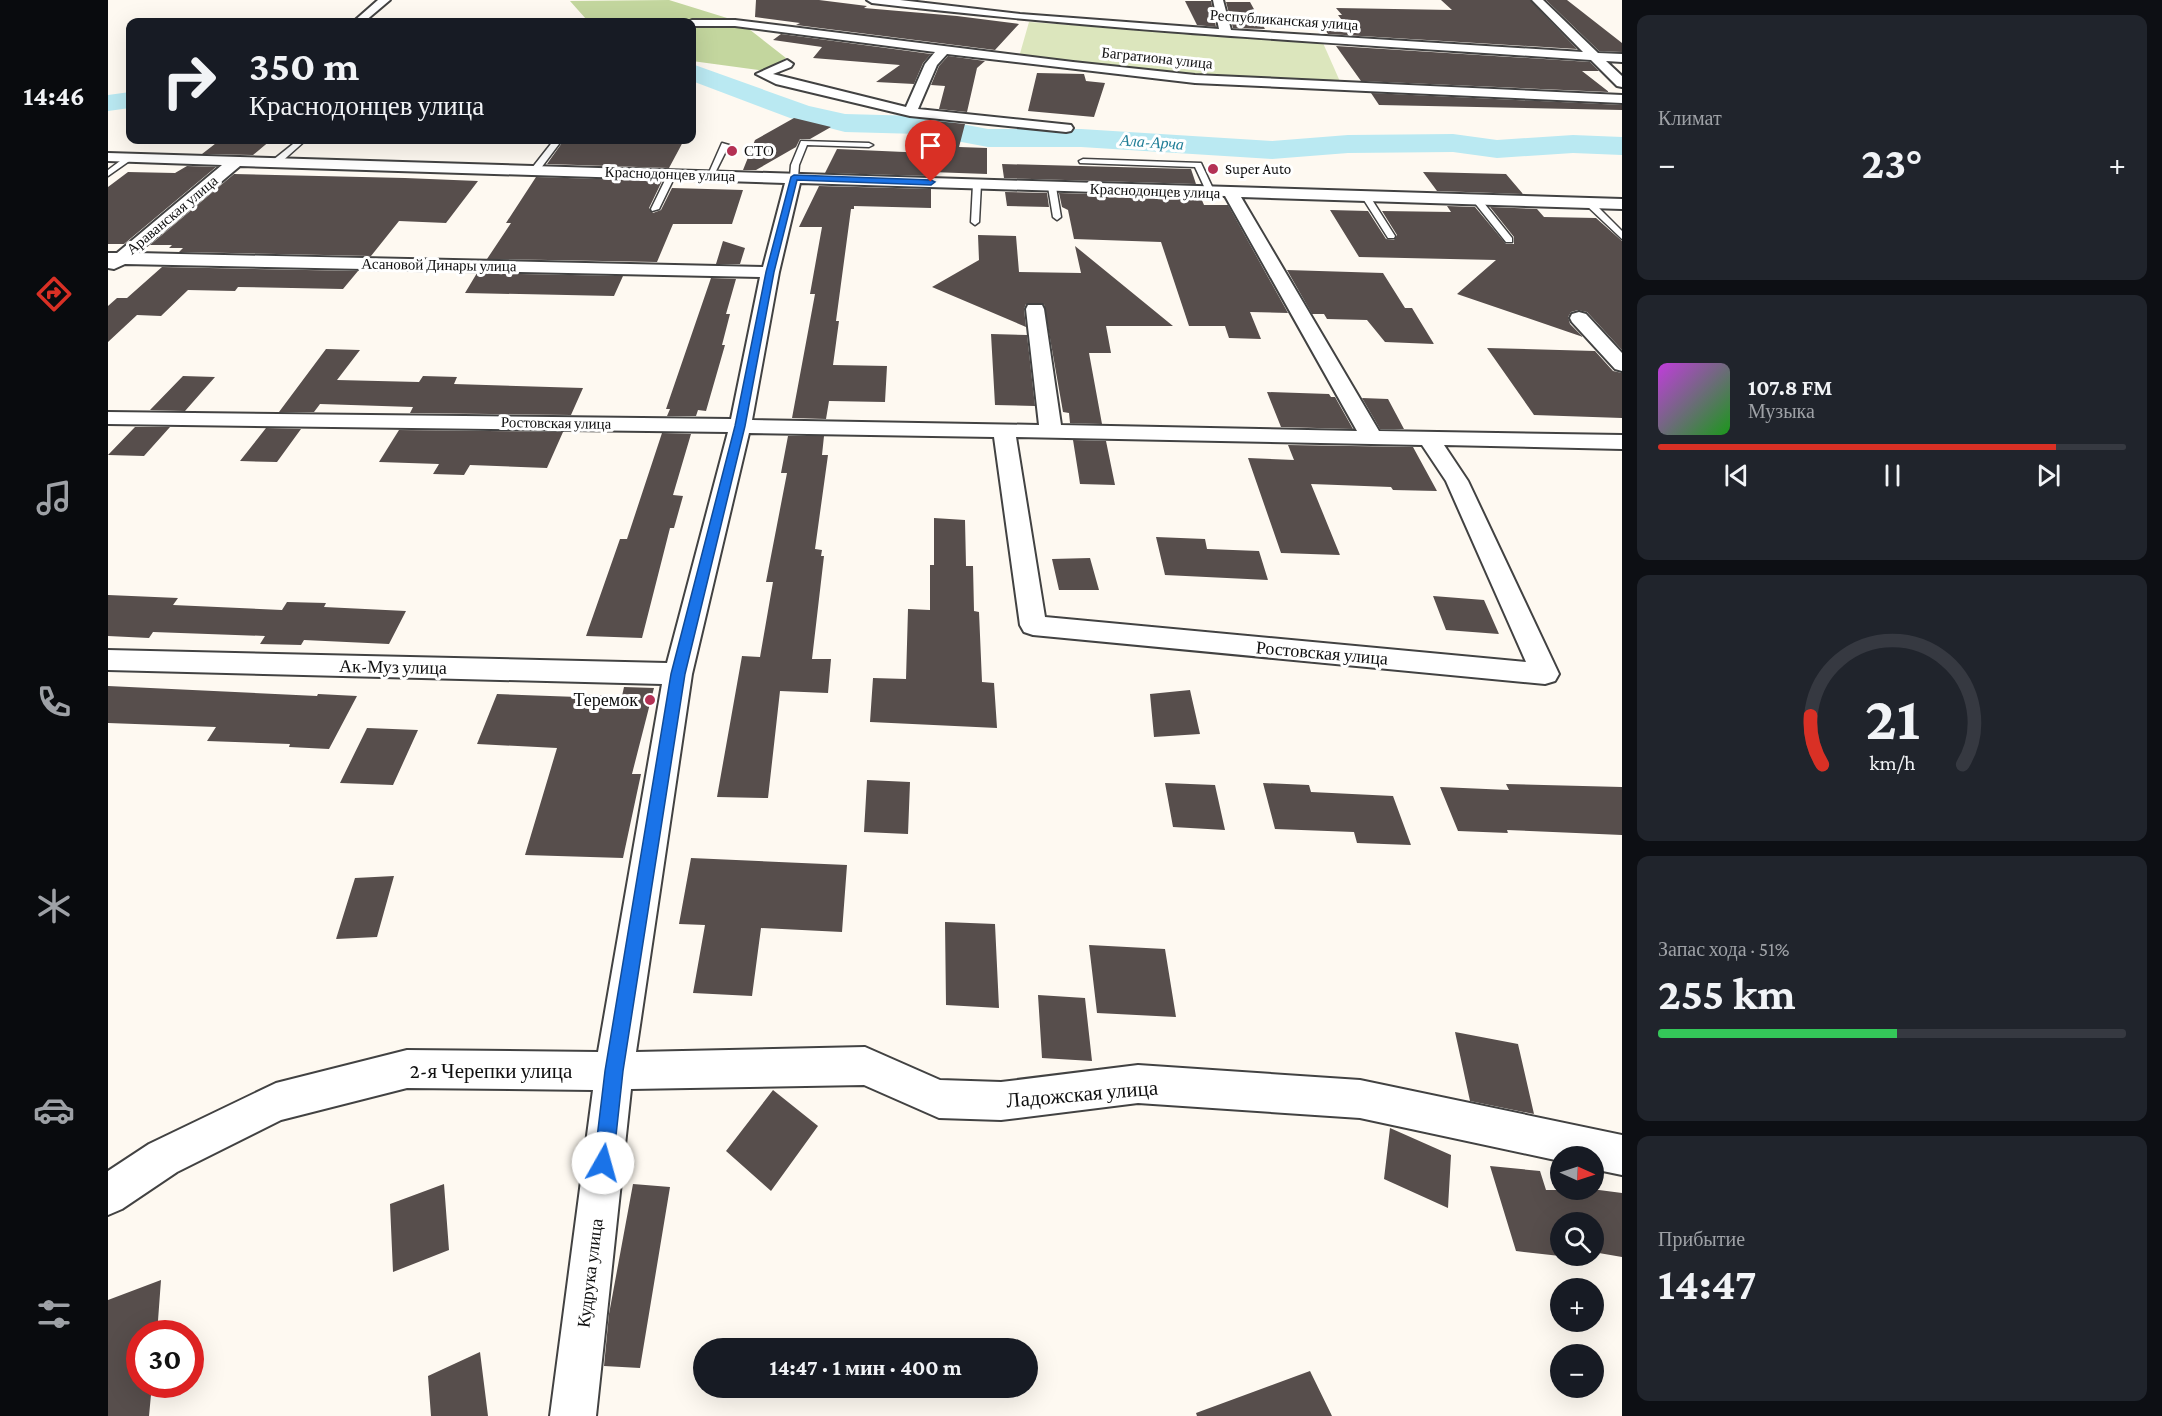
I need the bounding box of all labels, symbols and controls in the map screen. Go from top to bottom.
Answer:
street label: Республиканская улица [1209,7,1359,33]
icon: right [150,42,228,120]
text: 350 m [249,42,359,89]
street label: Багратиона улица [1101,44,1214,72]
text: 14:46 [23,81,85,111]
text: Краснодонцев улица [249,91,484,121]
text: Климат [1658,107,1722,129]
pin [905,120,956,182]
icon: arrive [914,129,947,162]
water label: Ала-Арча [1118,131,1184,154]
text: 23° [1861,138,1923,188]
place label: СТО [744,143,774,159]
marker: СТО [725,144,739,158]
text: − [1658,145,1675,182]
text: + [2109,145,2126,182]
place label: Super Auto [1225,161,1291,178]
marker: Super Auto [1206,162,1220,176]
street label: Краснодонцев улица [604,164,736,184]
street label: Араванская улица [123,172,221,258]
street label: Краснодонцев улица [1089,181,1221,201]
street label: Асановой Динары улица [361,256,517,274]
icon: directions [33,273,75,315]
text: 107.8 FM [1748,375,1833,400]
text: Музыка [1748,400,1815,422]
street label: Ростовская улица [501,414,612,432]
icon: previous [1720,459,1753,492]
icon: pause [1876,459,1909,492]
icon: next [2032,459,2065,492]
icon: music [33,477,75,519]
street label: Ростовская улица [1255,637,1389,669]
street label: Ак-Муз улица [339,656,447,678]
icon: phone [33,681,75,723]
text: 21 [1864,683,1920,752]
place label: Теремок [574,690,638,710]
marker: Теремок [643,693,657,707]
text: km/h [1869,751,1916,775]
icon: climate [33,885,75,927]
text: Запас хода · 51% [1658,938,1790,960]
text: 255 km [1658,969,1796,1019]
street label: 2-я Черепки улица [410,1059,573,1083]
street label: Ладожская улица [1005,1075,1160,1113]
icon: car [33,1089,75,1131]
position arrow [571,1131,635,1195]
north arrow [1550,1146,1604,1200]
map controls [1550,1146,1604,1398]
button: search [1550,1212,1604,1266]
street label: Кудрука улица [573,1217,607,1329]
text: Прибытие [1658,1228,1745,1250]
text: 14:47 [1658,1259,1757,1309]
button: + [1550,1278,1604,1332]
icon: filters [33,1293,75,1335]
speed limit sign: 30 [126,1320,204,1398]
button: − [1550,1344,1604,1398]
text: 14:47 · 1 мин · 400 m [769,1355,962,1380]

